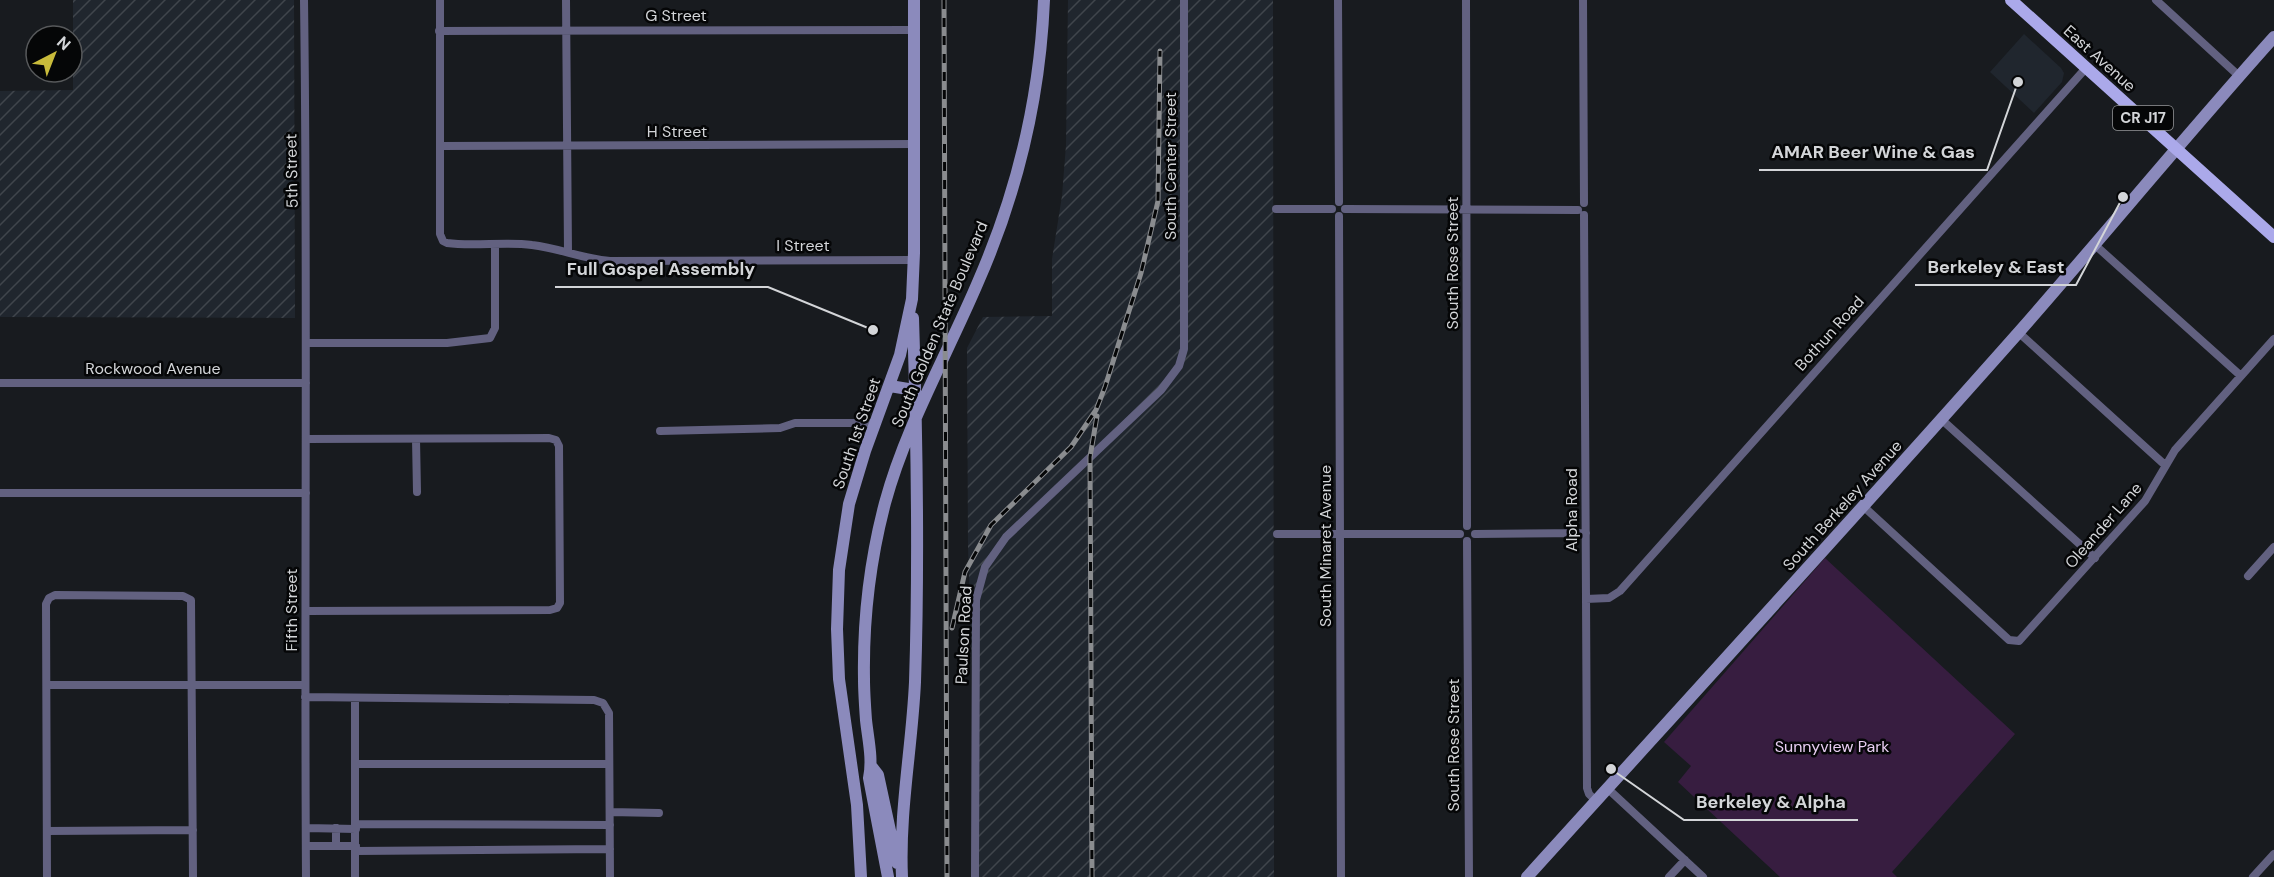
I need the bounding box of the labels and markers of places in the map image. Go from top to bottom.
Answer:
callout: AMAR Beer Wine & Gas [1759,134,1987,170]
callout: Berkeley & East [1915,249,2076,285]
callout: Full Gospel Assembly [555,251,768,287]
callout: Berkeley & Alpha [1684,784,1858,820]

